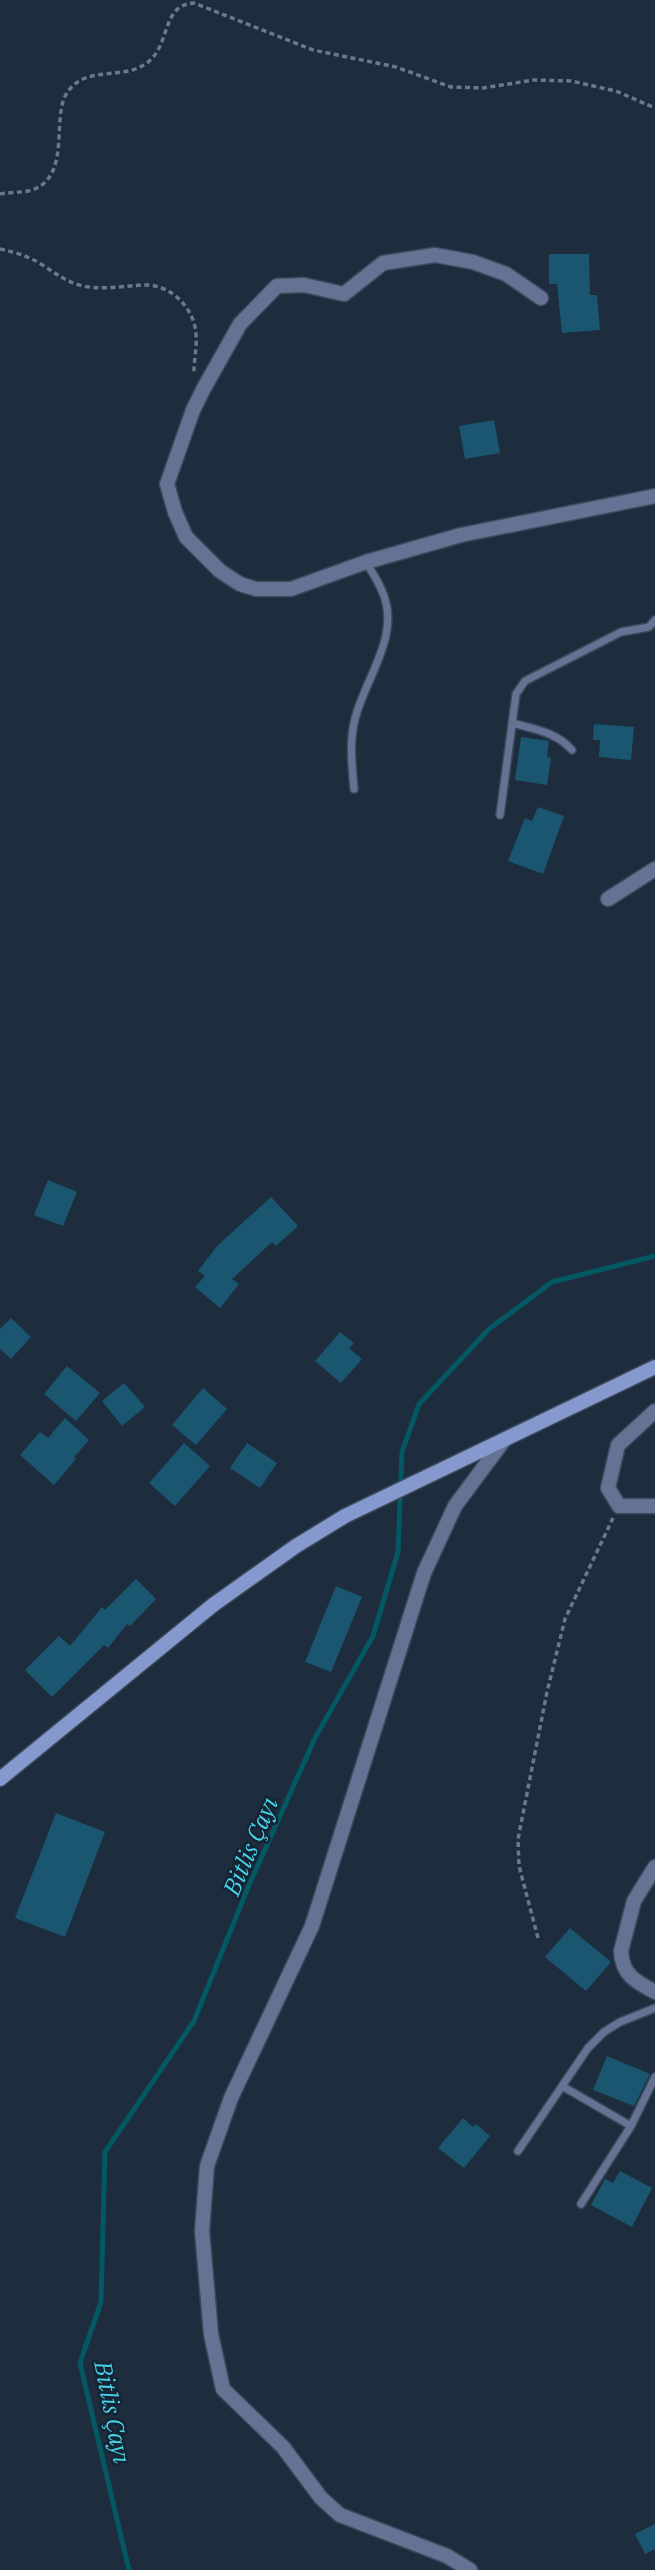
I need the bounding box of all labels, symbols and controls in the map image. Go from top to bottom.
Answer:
water label: Bitlis Çayı [215,1792,285,1901]
water label: Bitlis Çayı [87,2357,139,2466]

